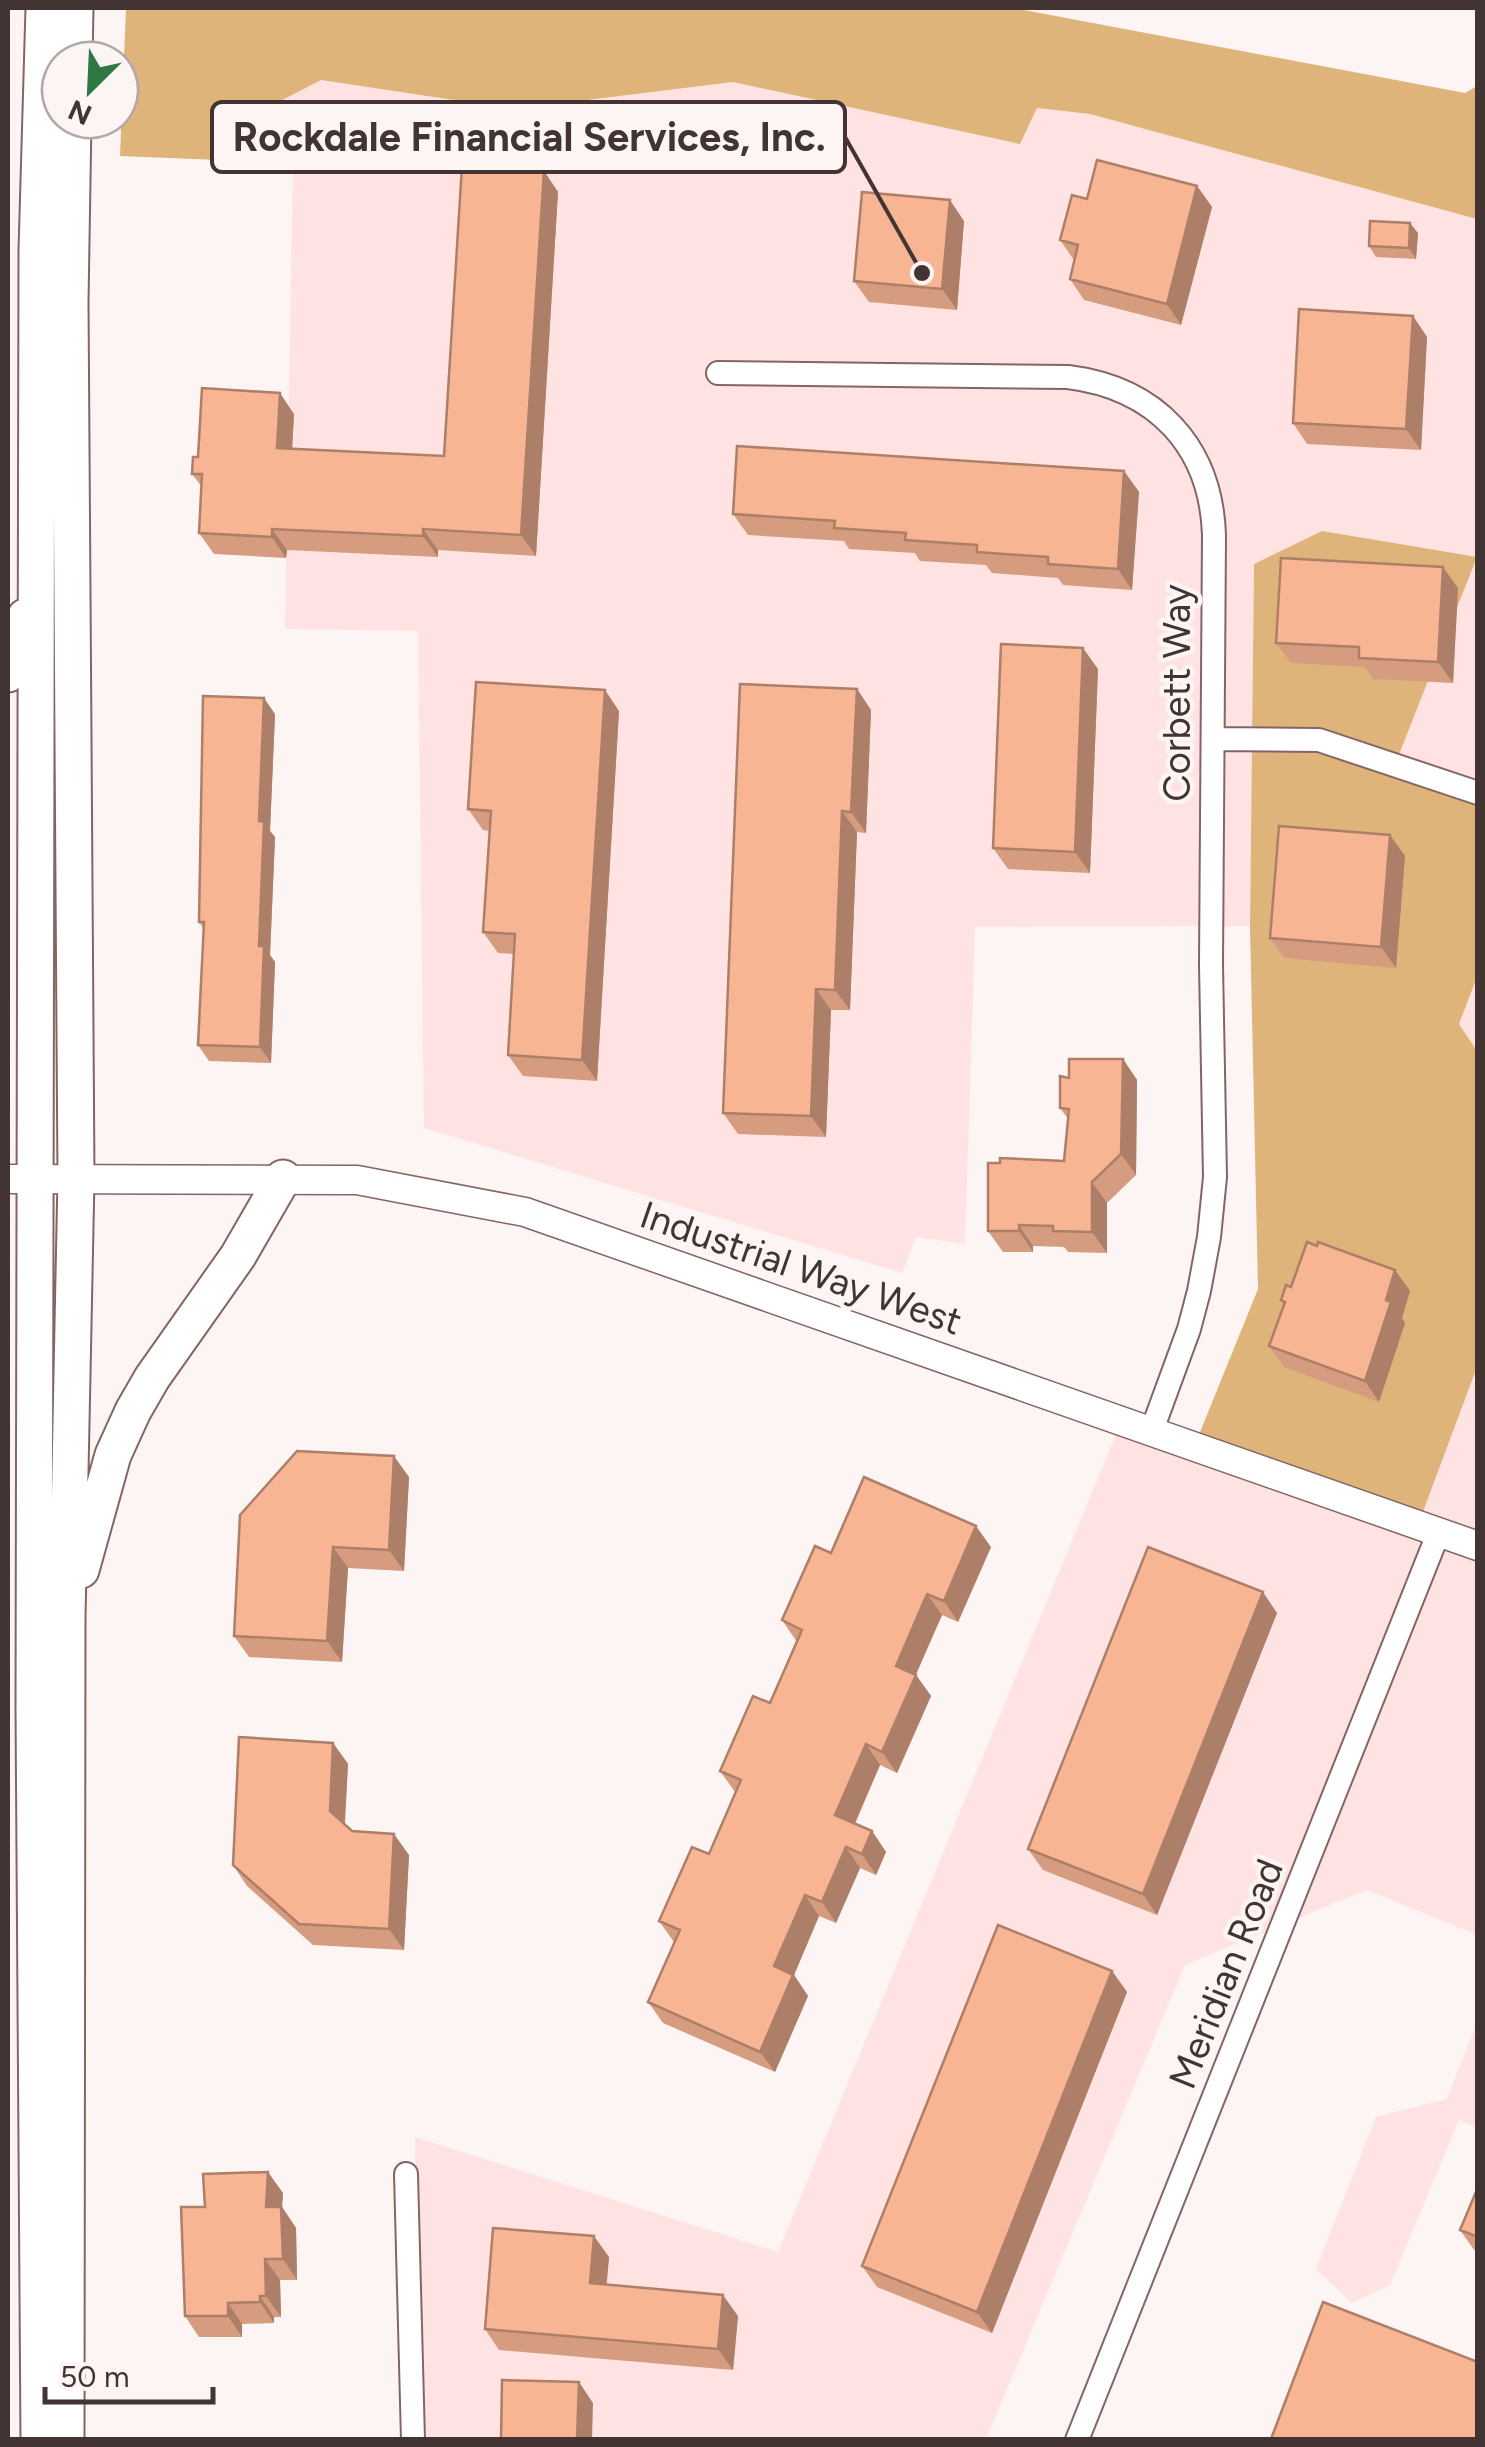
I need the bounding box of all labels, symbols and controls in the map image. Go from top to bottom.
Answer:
north arrow [40,40,140,140]
text: N [63,93,97,133]
callout: Rockdale Financial Services, Inc. [212,102,845,172]
text: Rockdale Financial Services, Inc. [232,113,826,161]
street label: Corbett Way [1154,584,1200,802]
street label: Industrial Way West [634,1191,968,1345]
street label: Meridian Road [1159,1853,1293,2095]
scale bar [45,2342,212,2404]
text: 50 m [60,2358,129,2395]

